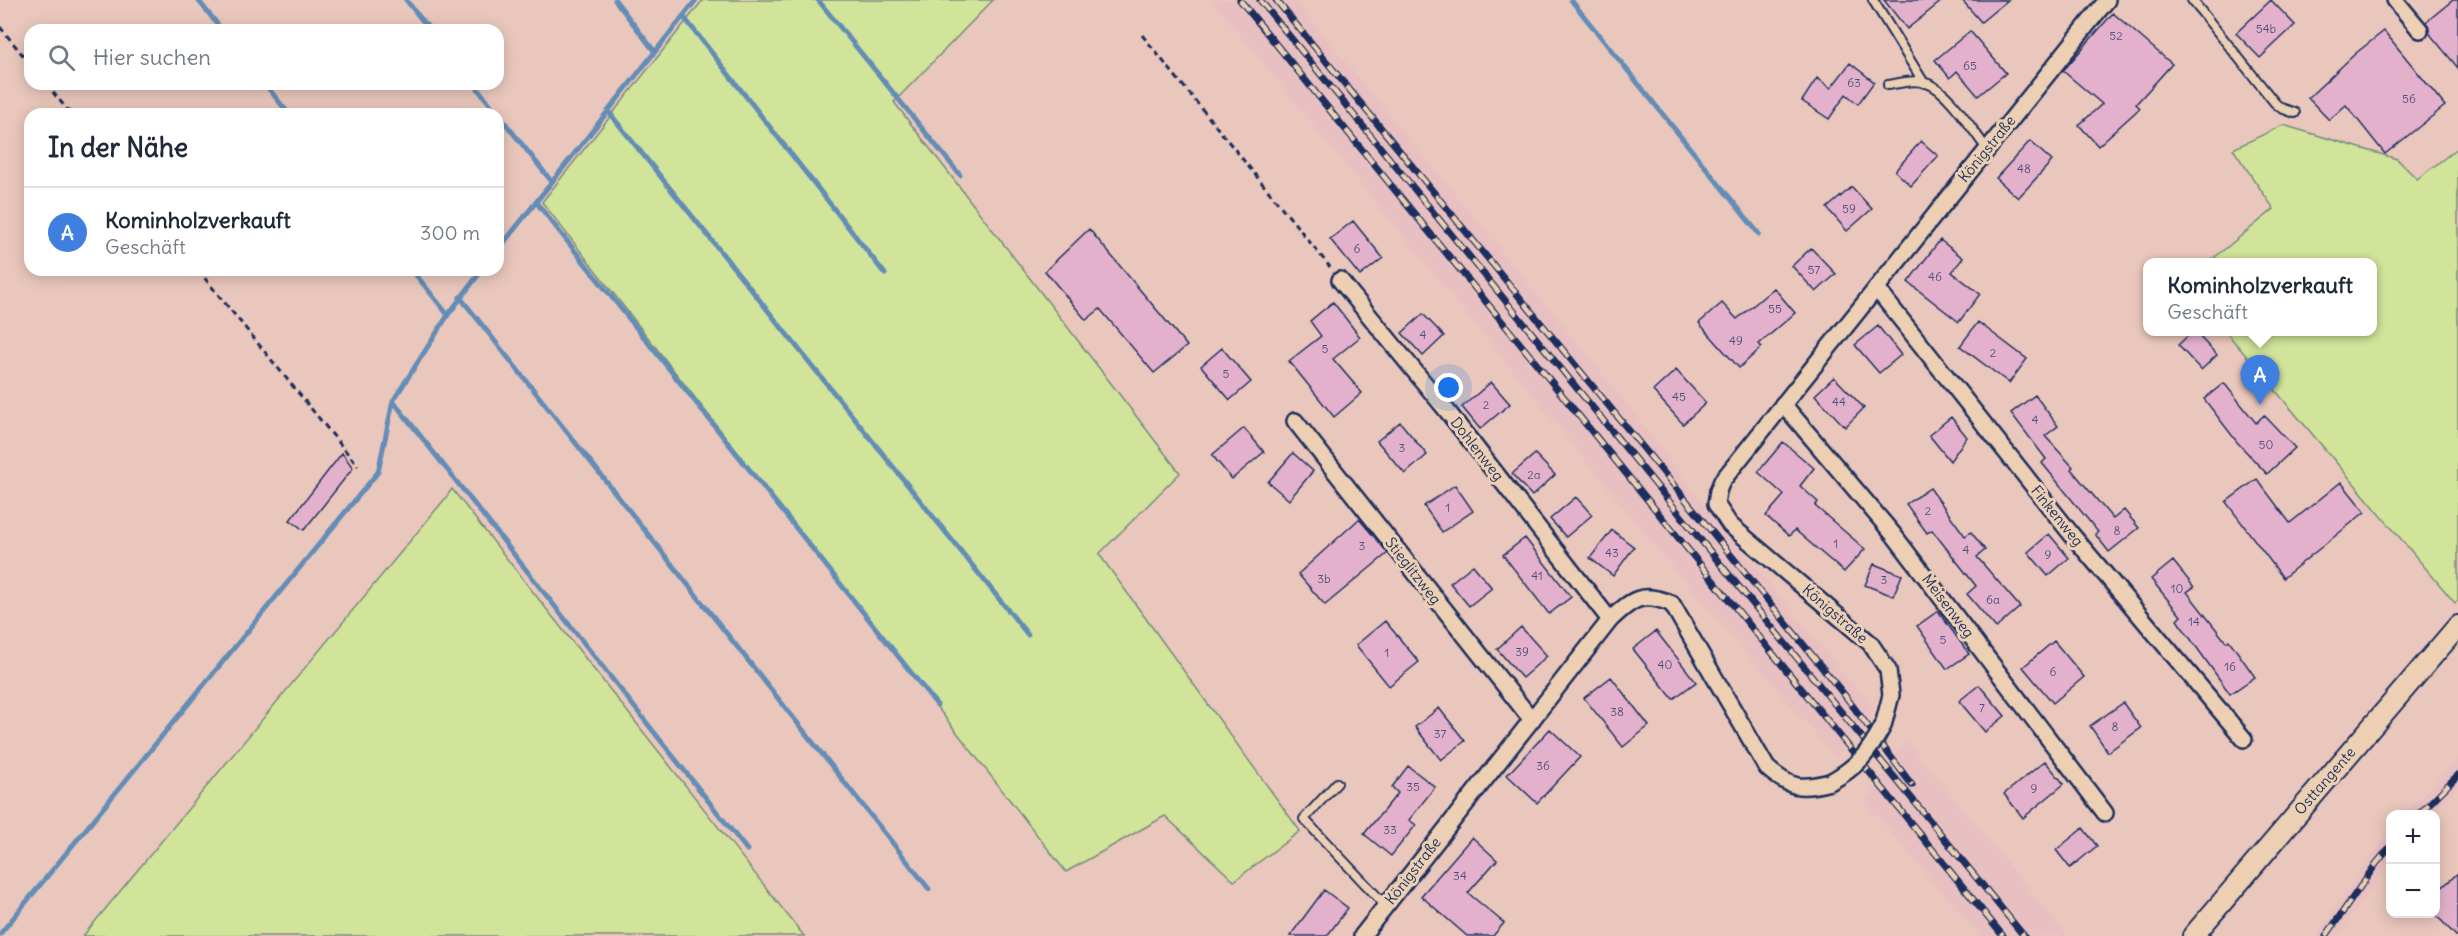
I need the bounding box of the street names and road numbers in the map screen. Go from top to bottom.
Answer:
street label: Königstraße [1954,111,2019,186]
street label: Dohlenweg [1447,413,1508,484]
street label: Finkenweg [2027,481,2088,550]
street label: Stieglitzweg [1381,533,1446,608]
street label: Meisenweg [1918,570,1979,641]
street label: Königstraße [1799,580,1872,647]
street label: Osttangente [2290,743,2359,819]
street label: Königstraße [1380,833,1445,908]

